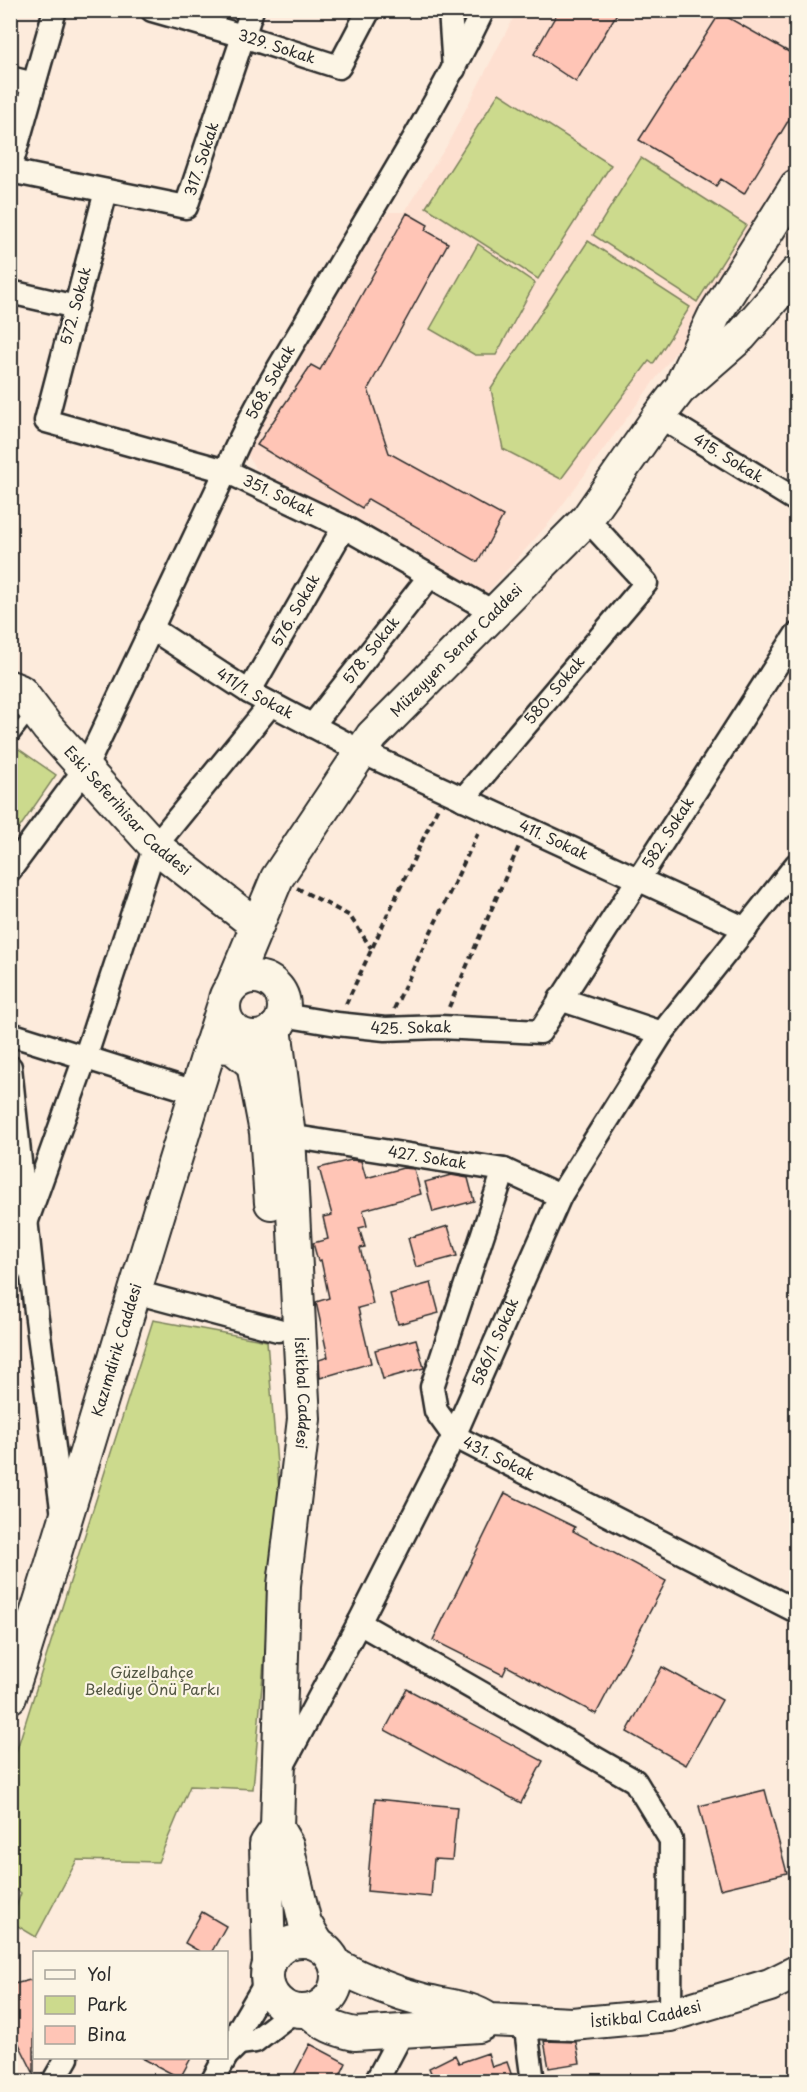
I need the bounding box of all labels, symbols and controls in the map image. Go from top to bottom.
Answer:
street label: 329. Sokak [235,22,319,69]
street label: 317. Sokak [177,118,224,199]
street label: 572. Sokak [53,263,96,347]
street label: 568. Sokak [239,339,300,423]
street label: 415. Sokak [689,427,769,488]
street label: 351. Sokak [239,468,320,522]
street label: 576. Sokak [265,569,325,650]
street label: Müzeyyen Senar Caddesi [384,578,527,722]
street label: 578. Sokak [336,610,404,688]
street label: 580. Sokak [518,650,590,729]
street label: 411/1. Sokak [213,661,299,724]
street label: Eski Seferihisar Caddesi [59,740,196,880]
street label: 582. Sokak [635,791,699,873]
street label: 411. Sokak [516,813,593,865]
street label: 425. Sokak [369,1014,453,1039]
street label: 427. Sokak [386,1139,469,1174]
street label: Kazımdirik Caddesi [85,1280,147,1419]
street label: 586/1. Sokak [465,1294,524,1389]
street label: İstikbal Caddesi [290,1336,317,1450]
street label: 431. Sokak [459,1429,540,1486]
park label: Güzelbahçe Belediye Önü Parkı [84,1660,220,1700]
legend [33,1951,228,2059]
text: Yol [87,1960,112,1987]
text: Park [87,1990,127,2017]
street label: İstikbal Caddesi [589,1993,704,2032]
text: Bina [87,2020,127,2047]

